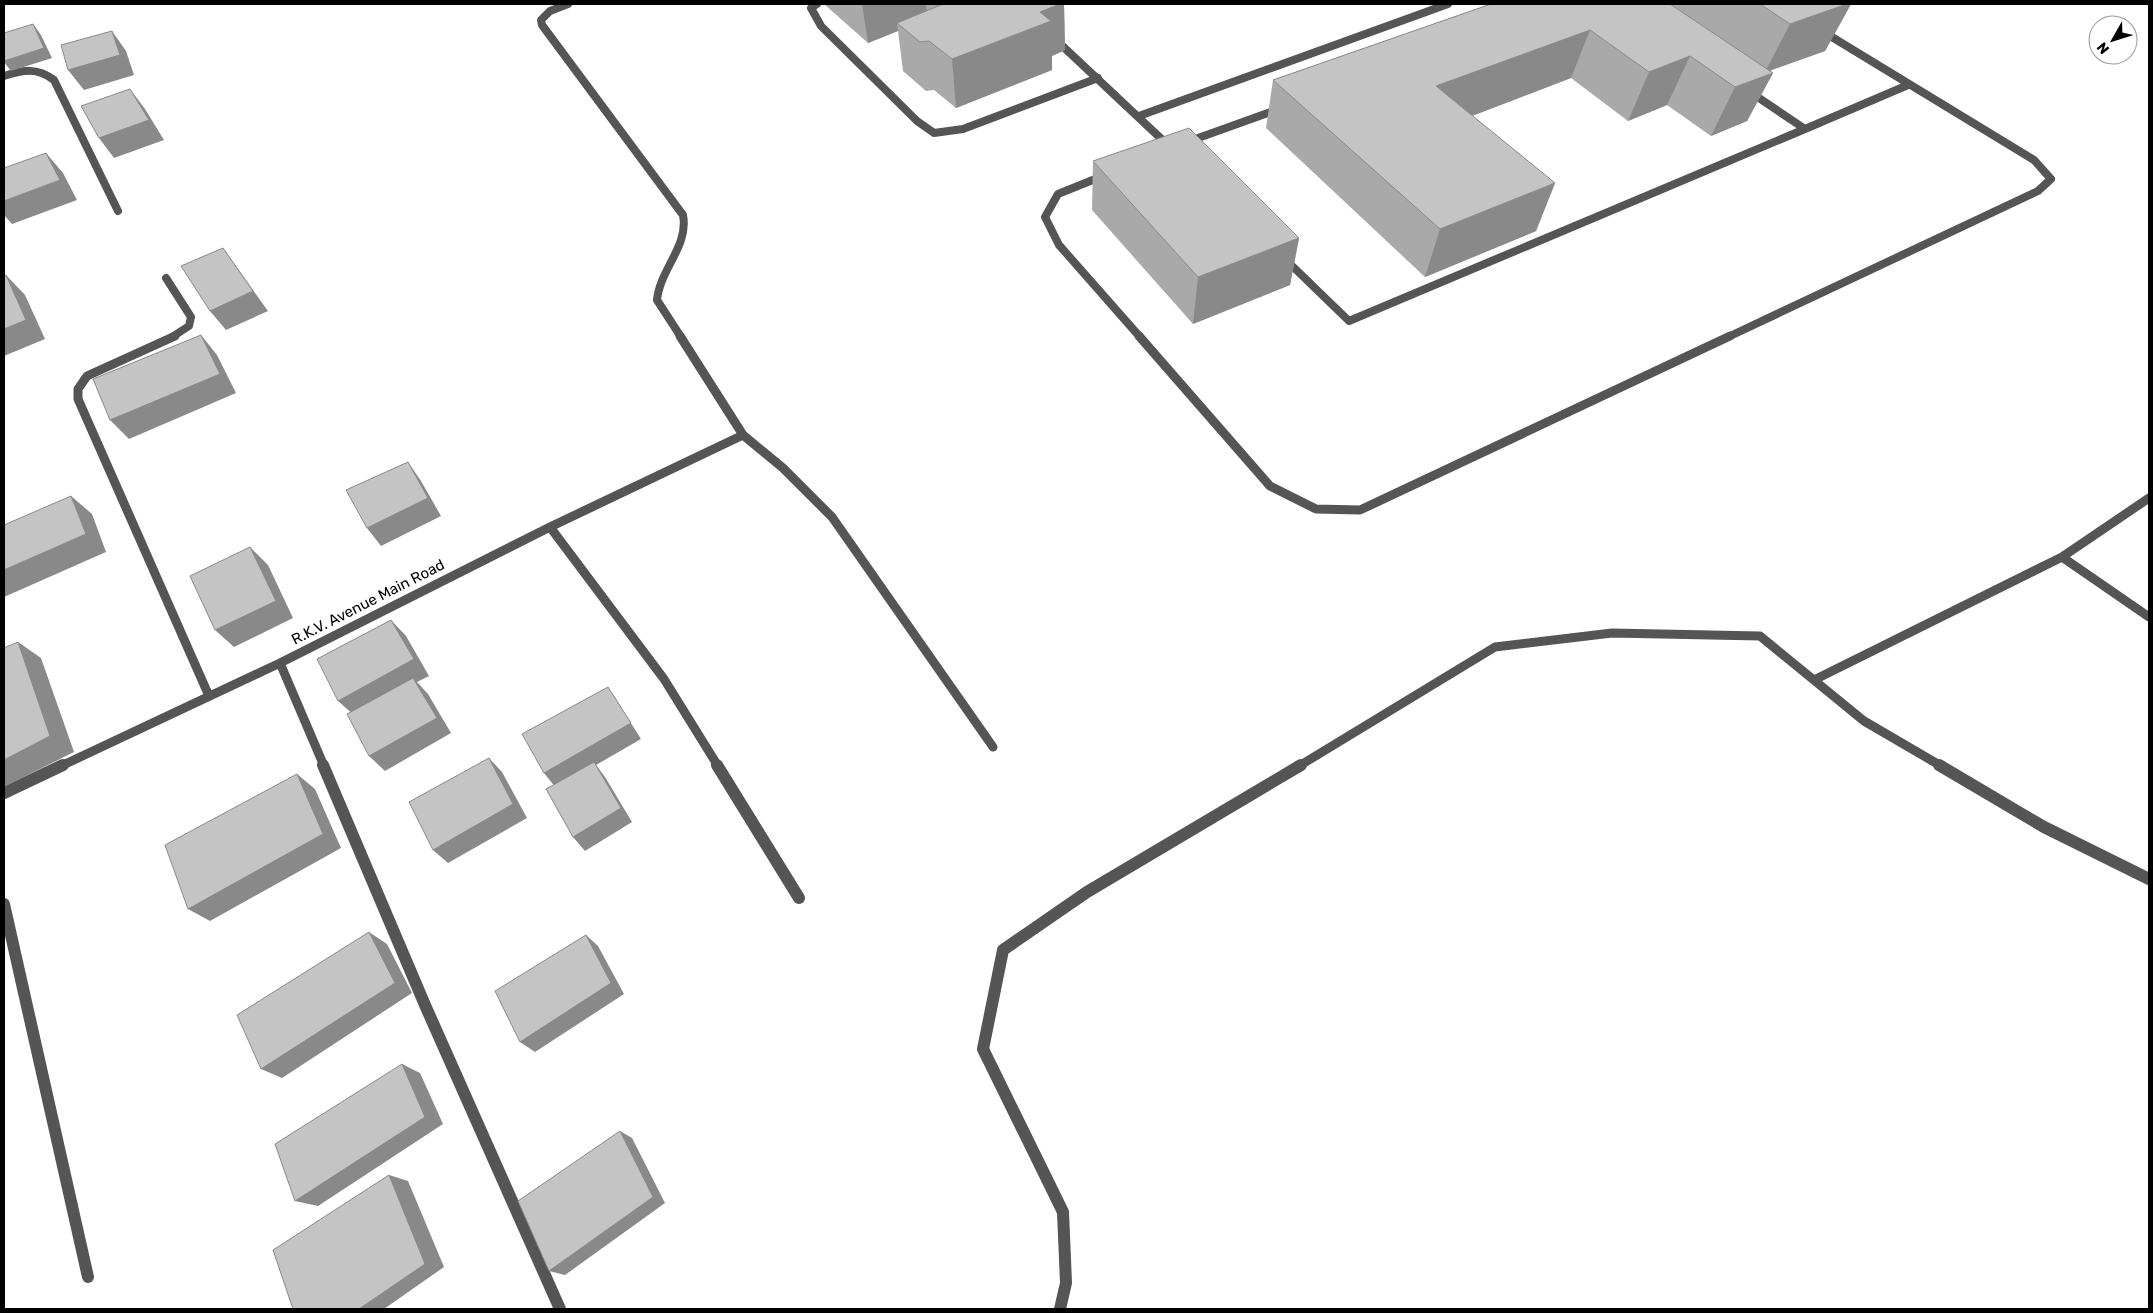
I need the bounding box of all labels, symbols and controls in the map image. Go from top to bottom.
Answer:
north arrow [2088,15,2138,65]
text: N [2094,39,2113,57]
street label: R.K.V. Avenue Main Road [288,556,448,648]

